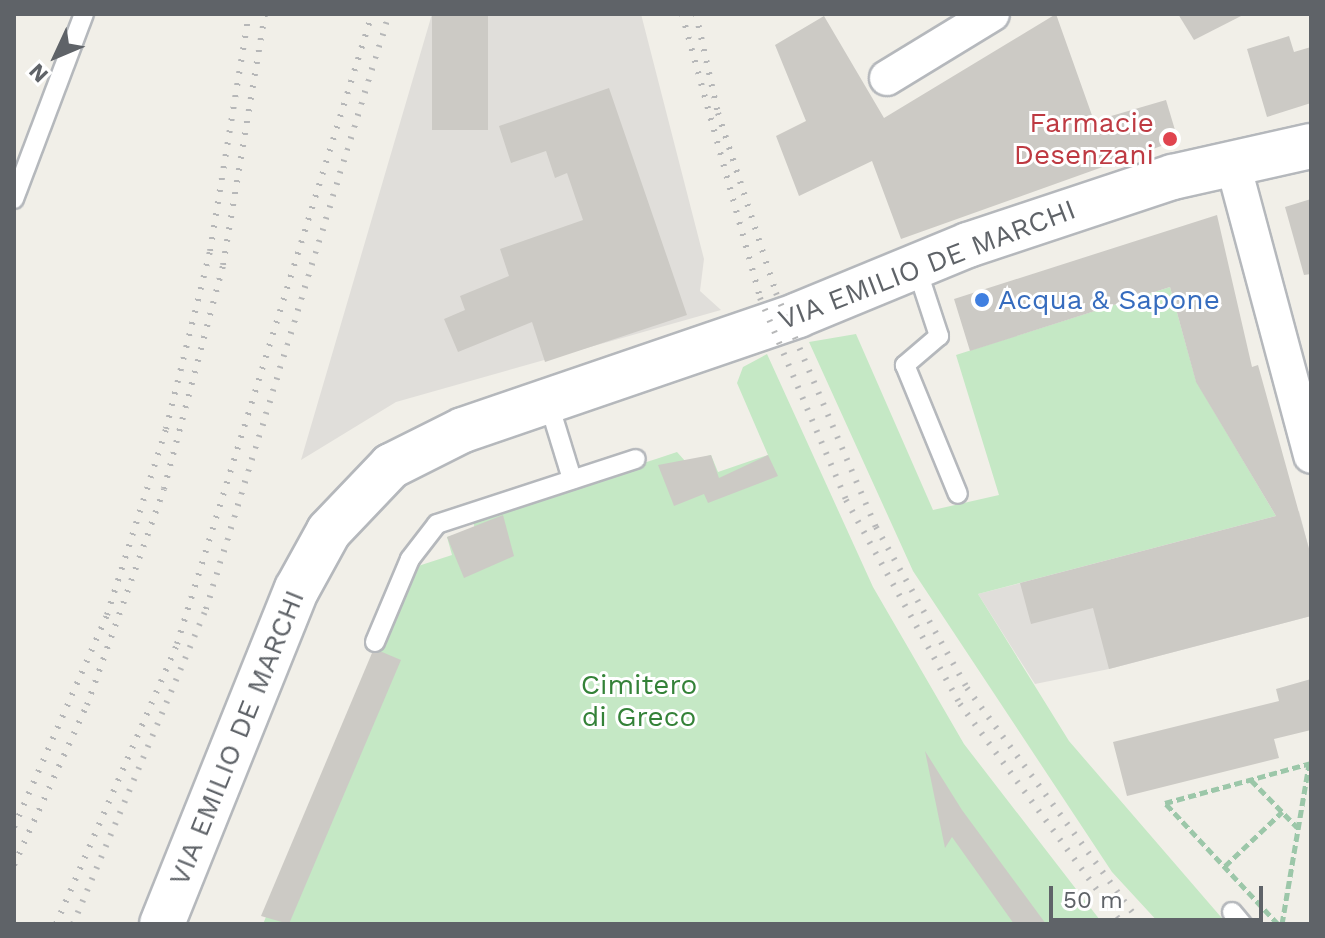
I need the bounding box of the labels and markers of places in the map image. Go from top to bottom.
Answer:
place label: Farmacie Desenzani [1014,106,1154,172]
marker: Farmacie Desenzani [1161,130,1179,148]
place label: Acqua & Sapone [998,283,1220,317]
marker: Acqua & Sapone [973,291,991,309]

